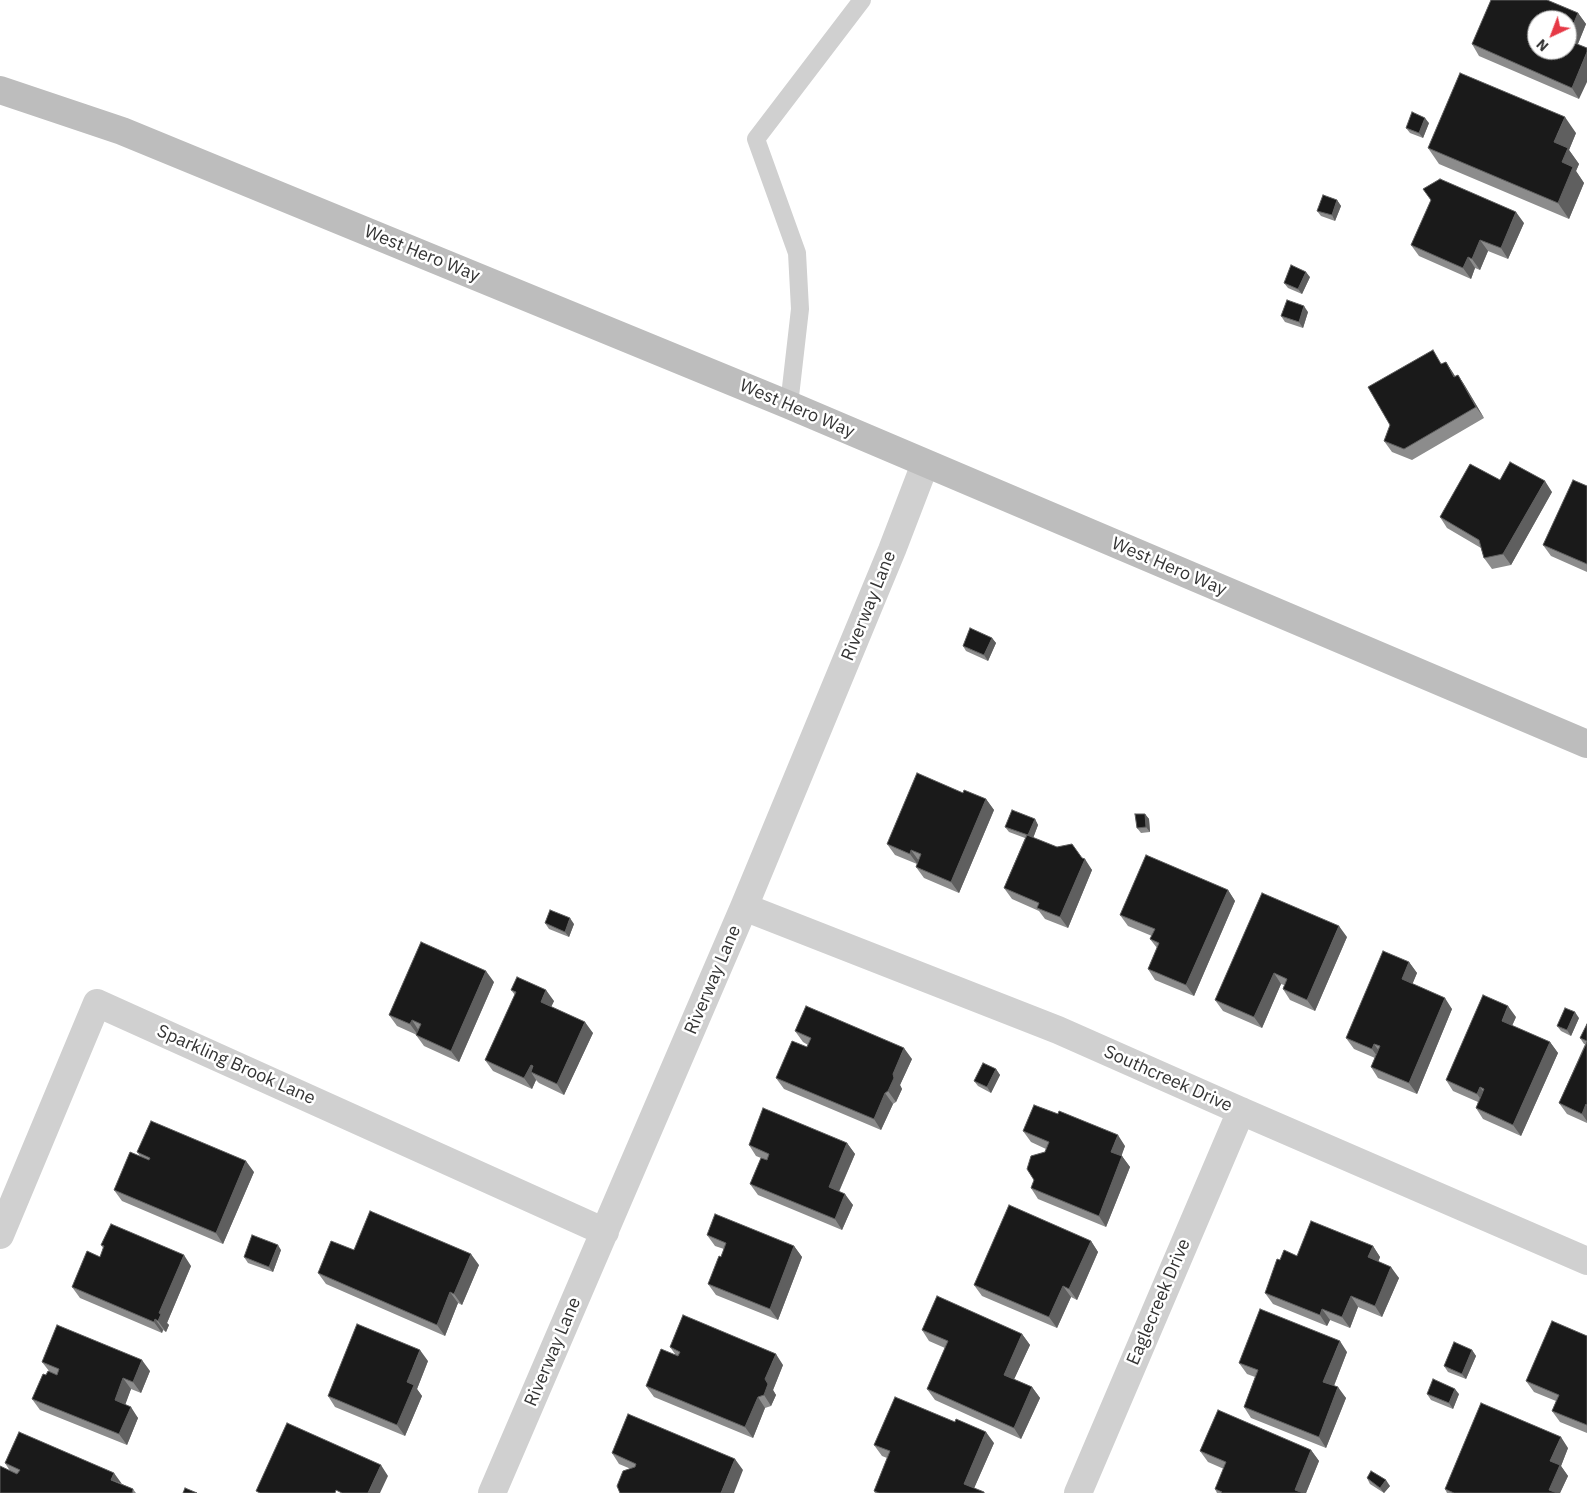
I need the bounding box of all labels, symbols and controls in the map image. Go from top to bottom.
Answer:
north arrow [1527,10,1577,60]
text: N [1533,35,1552,55]
street label: West Hero Way [361,221,483,287]
street label: West Hero Way [736,375,858,443]
street label: West Hero Way [1108,533,1230,601]
street label: Riverway Lane [837,548,901,664]
street label: Riverway Lane [680,922,746,1038]
street label: Sparkling Brook Lane [154,1020,318,1110]
street label: Southcreek Drive [1101,1041,1235,1117]
street label: Eaglecreek Drive [1123,1236,1195,1368]
street label: Riverway Lane [520,1294,586,1410]

